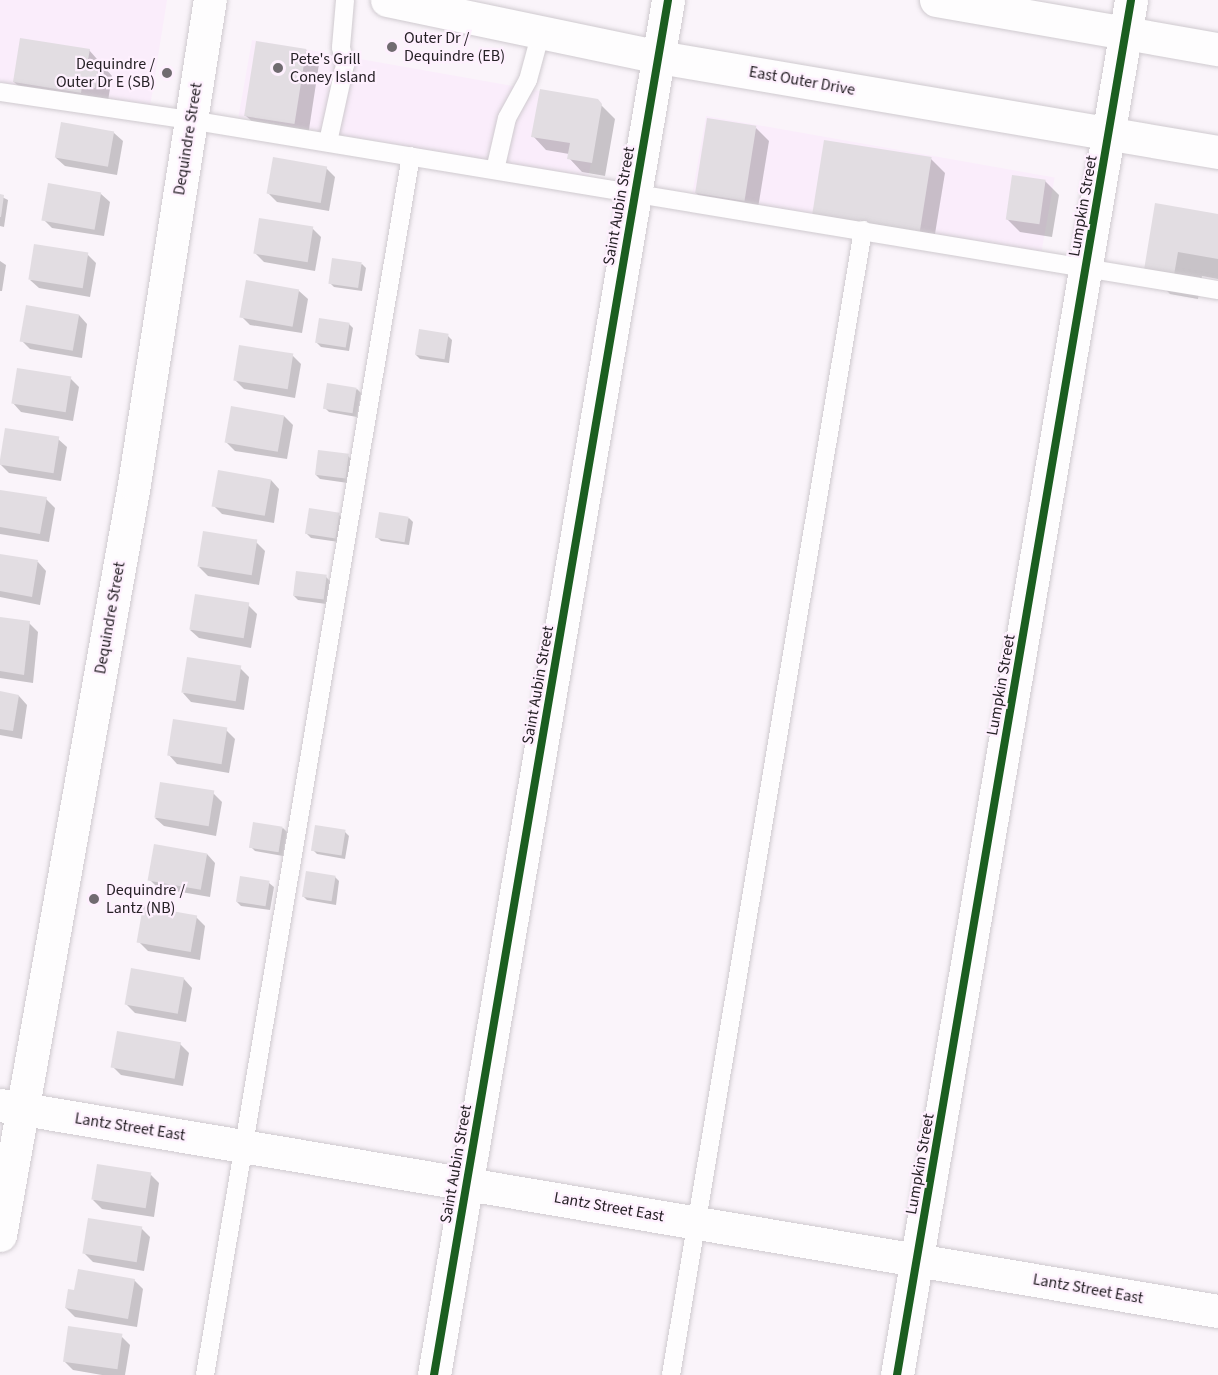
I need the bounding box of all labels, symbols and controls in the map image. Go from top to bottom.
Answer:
place label: Outer Dr / Dequindre (EB) [404,28,505,66]
marker: Outer Dr / Dequindre (EB) [385,40,399,54]
place label: Pete's Grill Coney Island [290,49,376,87]
place label: Dequindre / Outer Dr E (SB) [56,54,155,92]
marker: Pete's Grill Coney Island [271,61,285,75]
street label: East Outer Drive [747,62,857,100]
marker: Dequindre / Outer Dr E (SB) [160,66,174,80]
street label: Dequindre Street [170,81,206,197]
street label: Saint Aubin Street [599,145,639,267]
street label: Lumpkin Street [1065,154,1101,258]
street label: Dequindre Street [91,560,129,676]
street label: Saint Aubin Street [518,624,558,746]
street label: Lumpkin Street [983,633,1019,737]
place label: Dequindre / Lantz (NB) [106,880,185,918]
marker: Dequindre / Lantz (NB) [87,892,101,906]
street label: Saint Aubin Street [436,1103,476,1225]
street label: Lantz Street East [73,1109,187,1145]
street label: Lumpkin Street [902,1112,938,1216]
street label: Lantz Street East [552,1188,666,1226]
street label: Lantz Street East [1031,1270,1145,1308]

